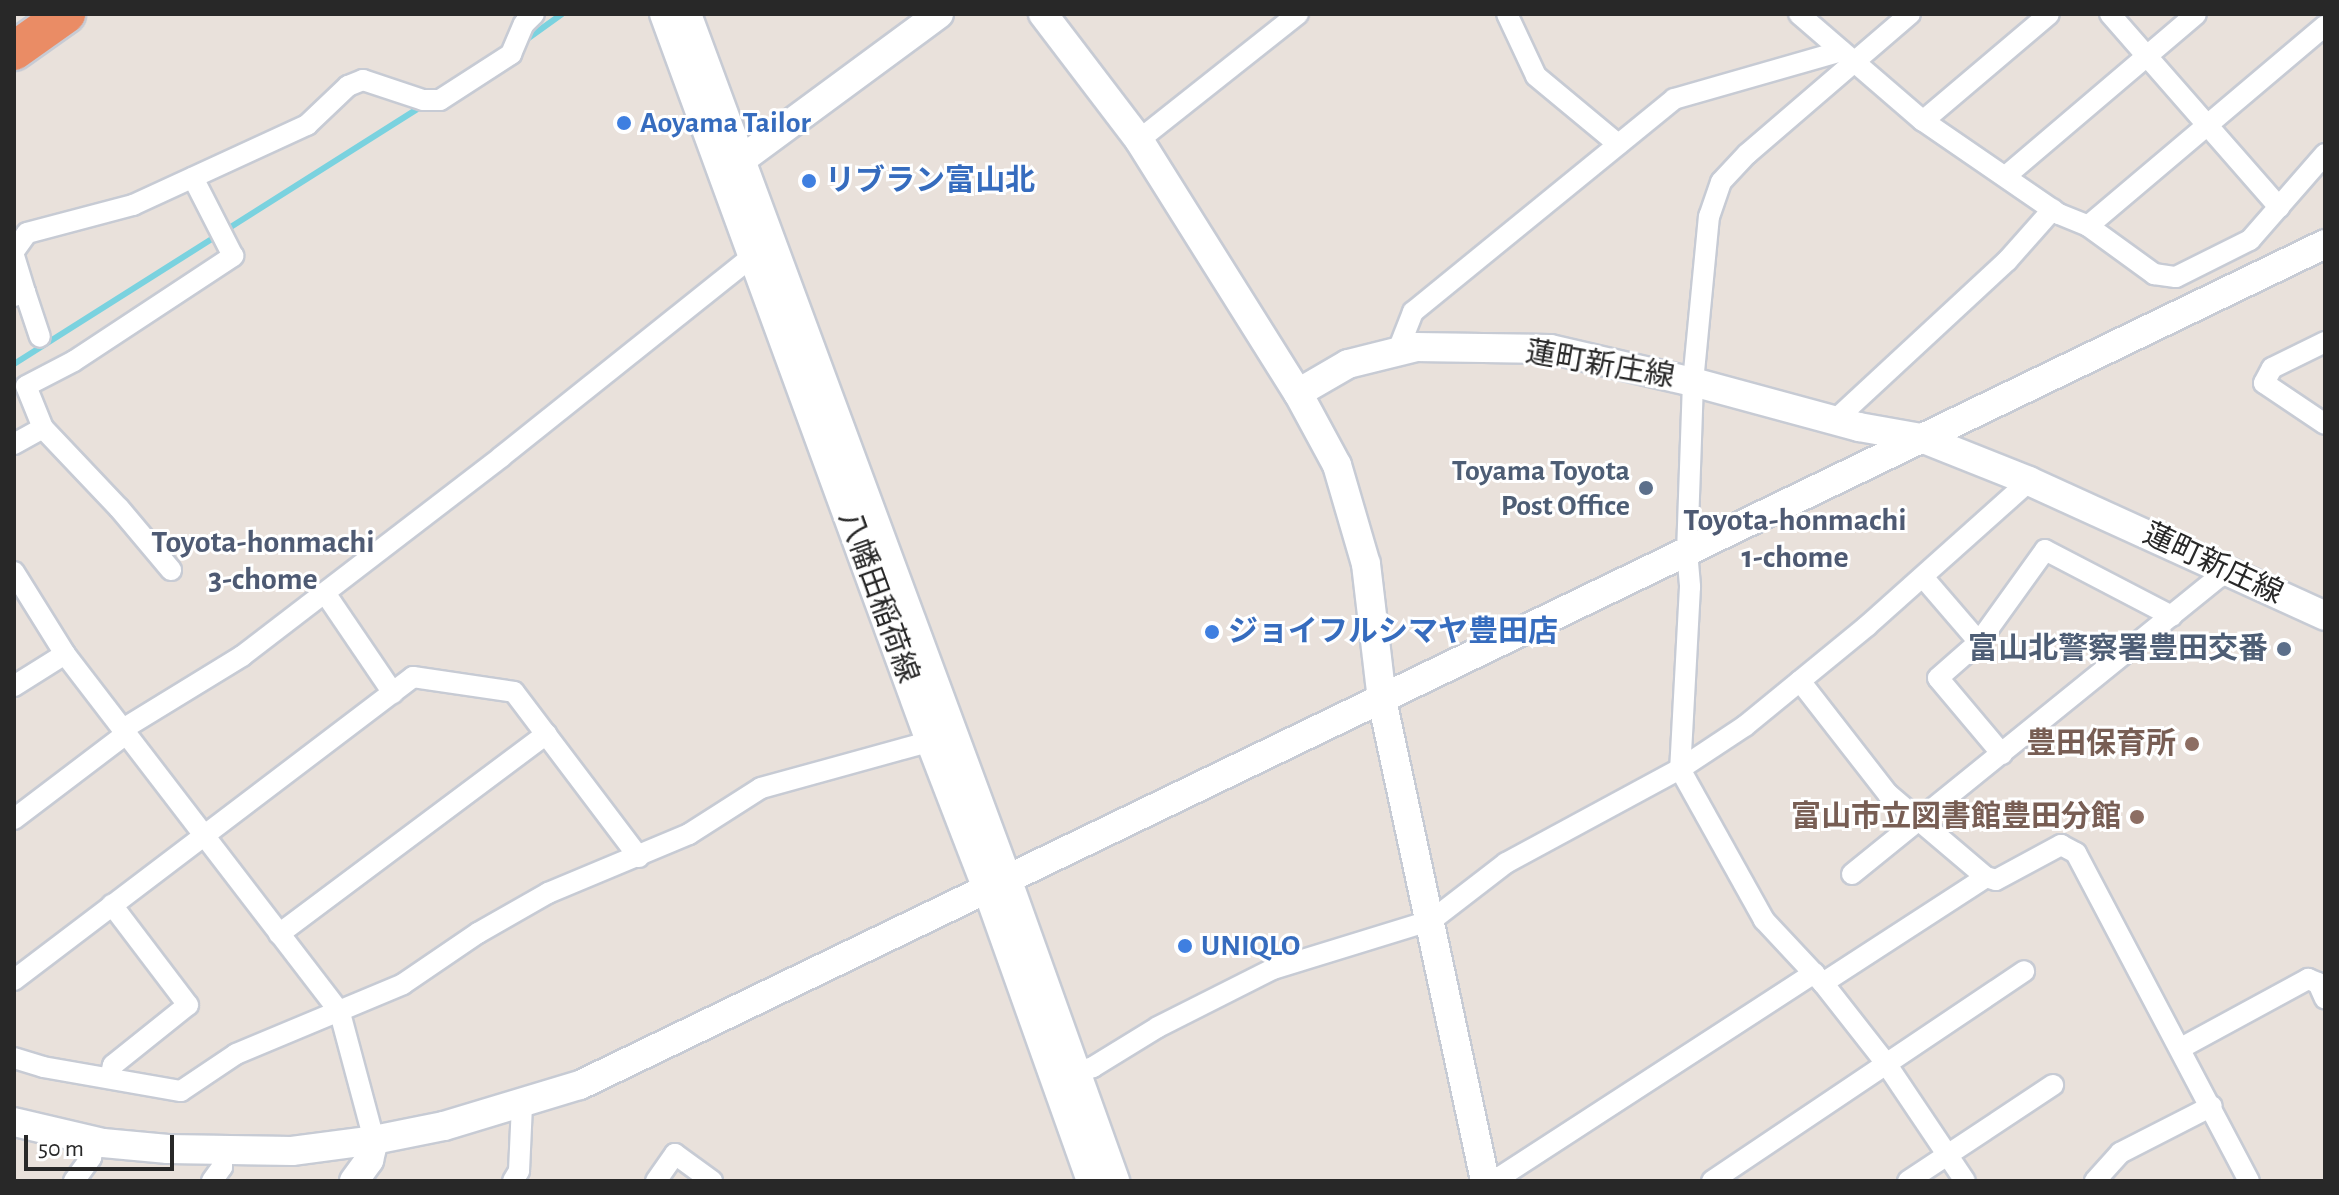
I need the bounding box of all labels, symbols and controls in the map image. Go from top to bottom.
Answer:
place label: Aoyama Tailor [640,105,811,141]
marker: Aoyama Tailor [615,114,633,132]
place label: リブラン富山北 [825,163,1035,199]
marker: リブラン富山北 [800,172,818,190]
street label: 蓮町新庄線 [1523,334,1677,396]
place label: Toyama Toyota Post Office [1452,453,1630,524]
marker: Toyama Toyota Post Office [1637,479,1655,497]
district label: Toyota-honmachi 1-chome [1683,502,1907,577]
street label: 八幡田稲荷線 [830,506,926,688]
street label: 蓮町新庄線 [2137,516,2289,612]
district label: Toyota-honmachi 3-chome [151,524,375,599]
place label: ジョイフルシマヤ豊田店 [1228,614,1558,650]
marker: ジョイフルシマヤ豊田店 [1203,623,1221,641]
place label: 富山北警察署豊田交番 [1968,631,2268,667]
marker: 富山北警察署豊田交番 [2275,640,2293,658]
place label: 豊田保育所 [2026,726,2176,762]
marker: 豊田保育所 [2183,735,2201,753]
place label: 富山市立図書館豊田分館 [1791,799,2121,835]
marker: 富山市立図書館豊田分館 [2128,808,2146,826]
place label: UNIQLO [1201,928,1300,964]
marker: UNIQLO [1176,937,1194,955]
scale bar [28,1119,178,1169]
text: 50 m [38,1137,84,1161]

